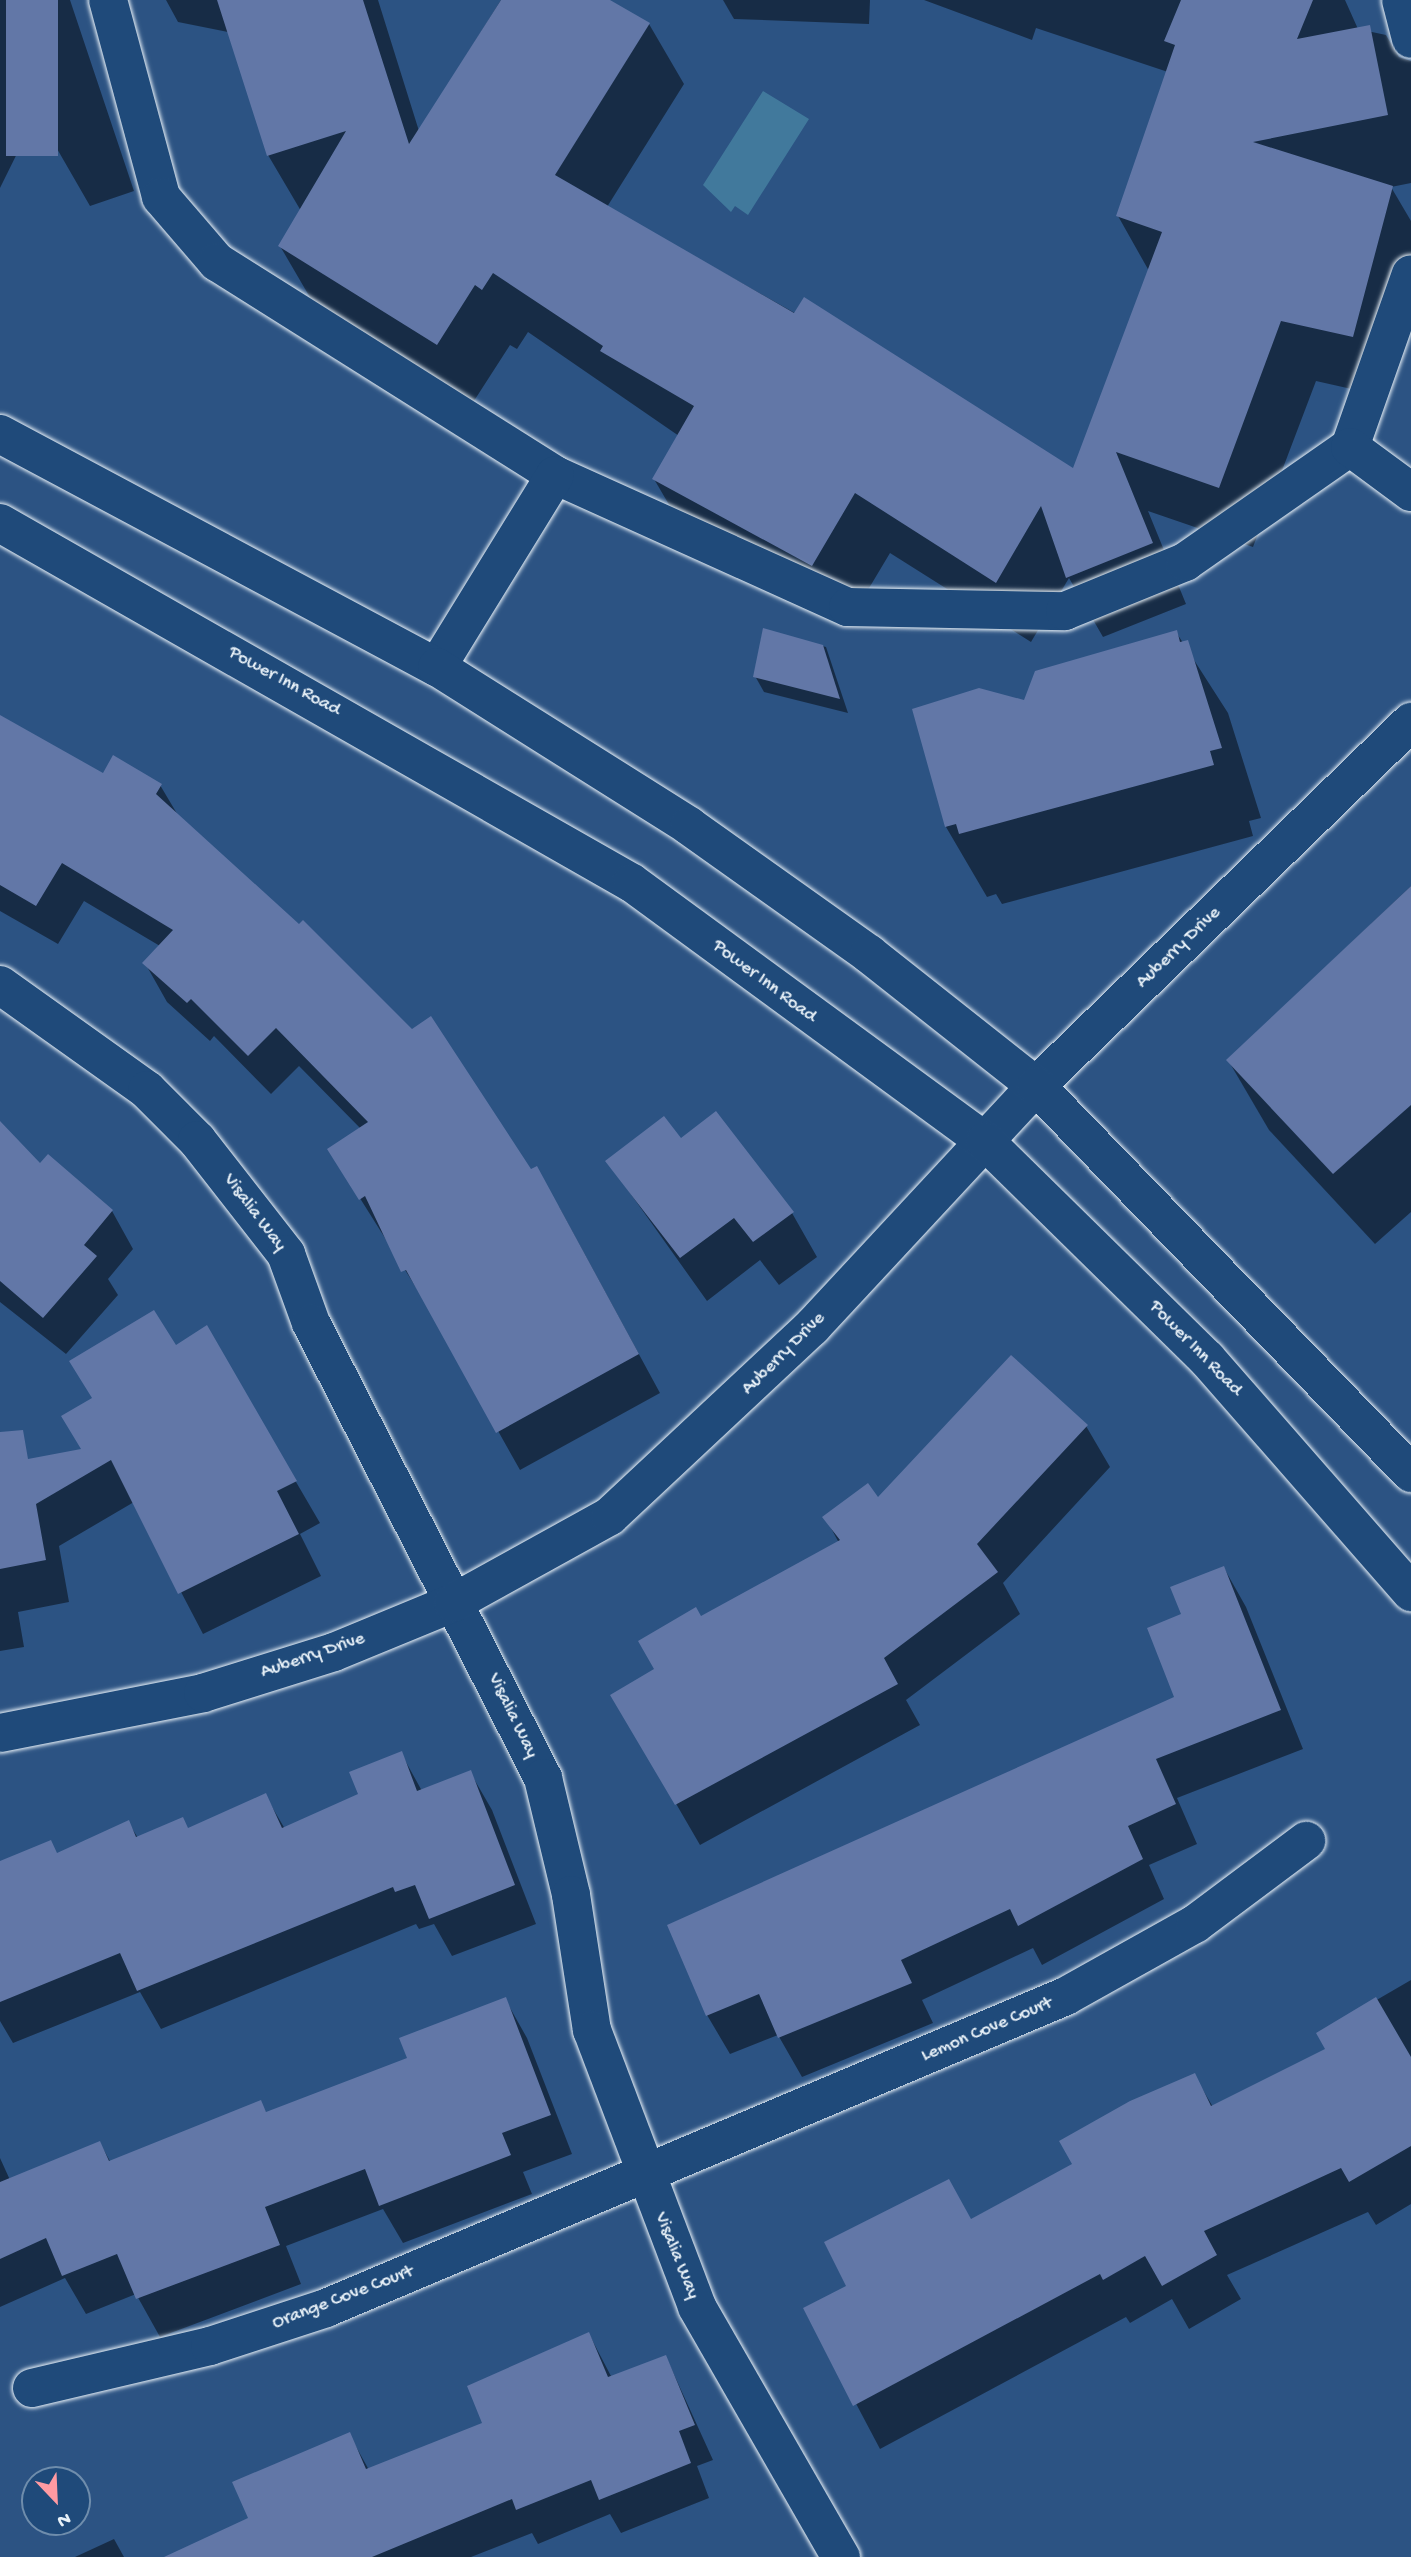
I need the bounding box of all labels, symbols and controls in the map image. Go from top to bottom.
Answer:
street label: Power Inn Road [224,642,344,722]
street label: Auberry Drive [1132,902,1226,994]
street label: Power Inn Road [707,935,821,1029]
street label: Visalia Way [217,1170,291,1256]
street label: Power Inn Road [1143,1296,1247,1402]
street label: Auberry Drive [738,1308,830,1400]
street label: Auberry Drive [258,1628,368,1684]
street label: Visalia Way [482,1670,542,1762]
street label: Lemon Cove Court [918,1992,1056,2068]
street label: Visalia Way [648,2209,704,2303]
street label: Orange Cove Court [269,2261,417,2335]
north arrow [21,2466,91,2536]
text: N [53,2506,74,2532]

